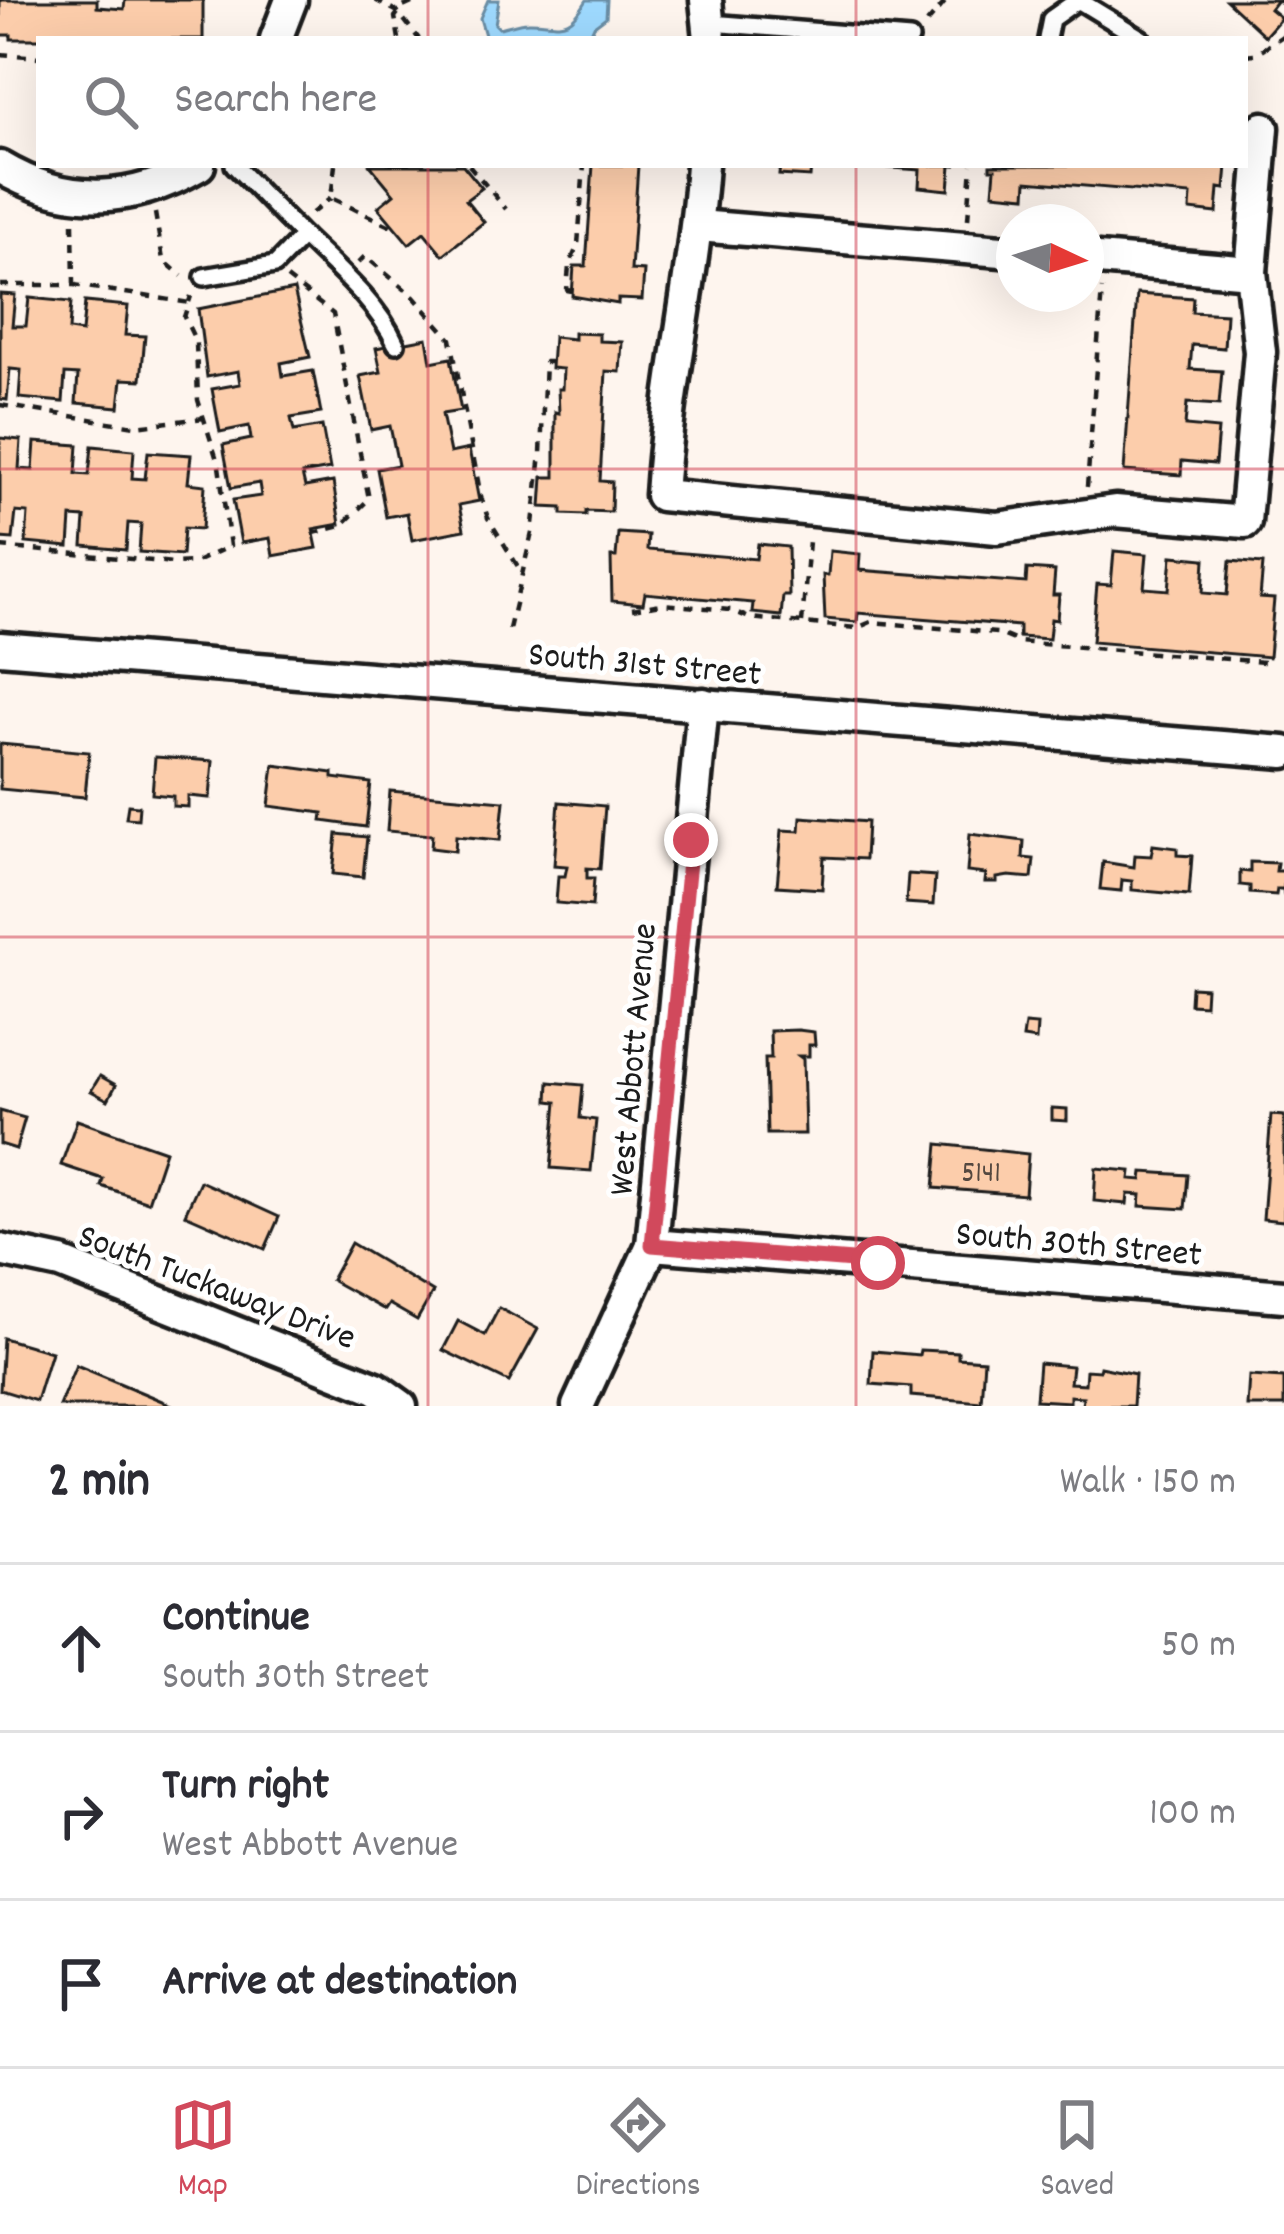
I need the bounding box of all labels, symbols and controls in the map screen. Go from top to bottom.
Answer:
search box [36,36,1248,168]
icon: search [78,69,144,135]
text: Search here [174,70,377,134]
north arrow [996,204,1104,312]
street label: South 31st Street [526,631,763,703]
route end [664,813,718,867]
street label: West Abbott Avenue [598,921,674,1198]
house number: 5141 [961,1154,1001,1197]
street label: South 30th Street [953,1210,1204,1284]
street label: South Tuckaway Drive [69,1213,362,1367]
route start [851,1236,905,1290]
text: 2 min [48,1448,150,1520]
text: Walk · 150 m [1060,1457,1236,1512]
text: Continue [162,1588,310,1652]
icon: ahead [48,1615,114,1681]
text: 50 m [1161,1620,1236,1675]
text: South 30th Street [162,1652,429,1707]
text: Turn right [162,1756,329,1820]
icon: right [48,1783,114,1849]
text: 100 m [1149,1788,1236,1843]
text: West Abbott Avenue [162,1820,458,1875]
icon: arrive [48,1951,114,2017]
text: Arrive at destination [162,1952,517,2016]
tab: Map [170,2092,236,2211]
tab: Directions [576,2092,701,2211]
tab: Saved [1040,2092,1114,2211]

